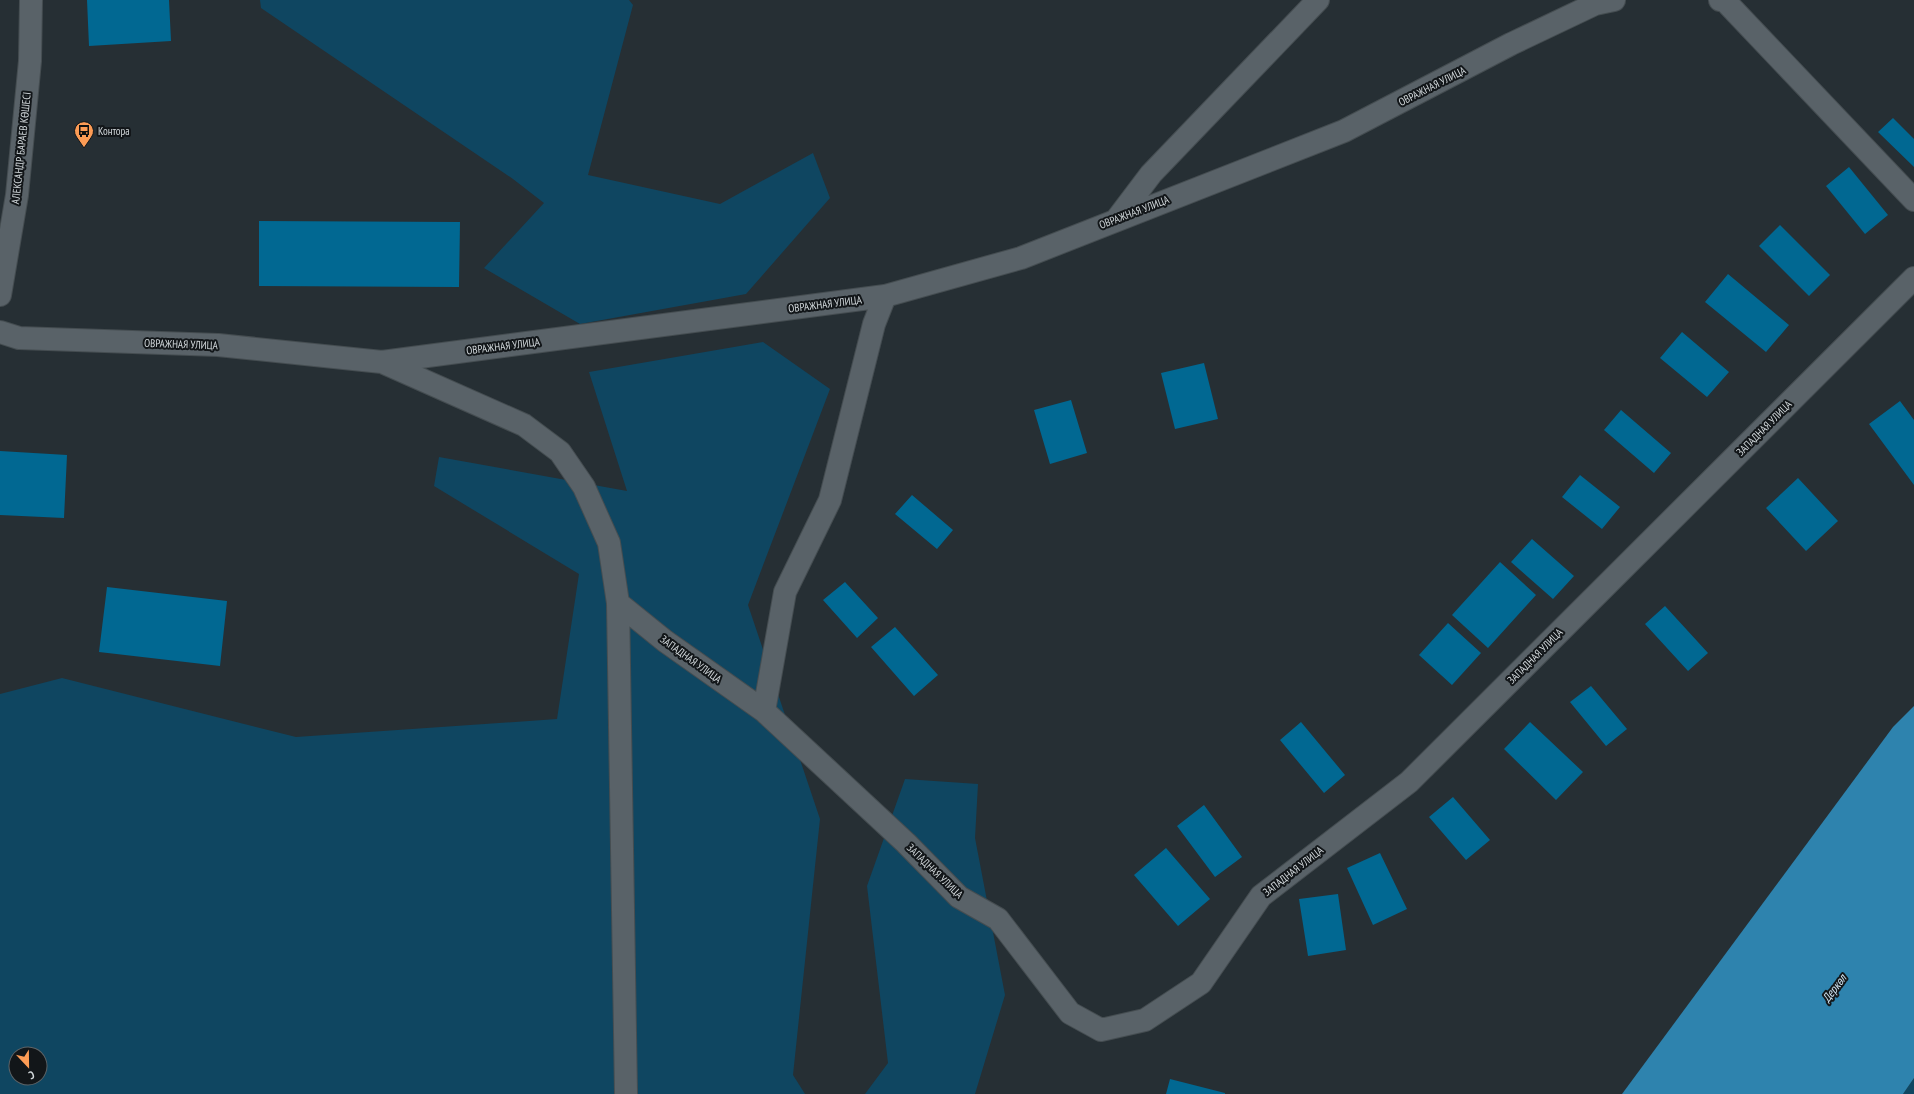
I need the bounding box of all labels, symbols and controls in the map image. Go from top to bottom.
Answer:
street label: ОВРАЖНАЯ УЛИЦА [1396,63,1469,109]
street label: АЛЕКСАНДР БАРАЕВ КӨШЕСІ [8,91,34,205]
bus stop icon: Контора [73,120,95,148]
place label: Контора [98,124,130,138]
street label: ОВРАЖНАЯ УЛИЦА [1097,192,1172,232]
street label: ОВРАЖНАЯ УЛИЦА [787,292,863,315]
street label: ОВРАЖНАЯ УЛИЦА [465,334,541,357]
street label: ОВРАЖНАЯ УЛИЦА [144,336,219,352]
street label: ЗАПАДНАЯ УЛИЦА [1733,397,1795,459]
street label: ЗАПАДНАЯ УЛИЦА [1504,625,1566,687]
street label: ЗАПАДНАЯ УЛИЦА [657,632,725,686]
street label: ЗАПАДНАЯ УЛИЦА [904,841,967,902]
street label: ЗАПАДНАЯ УЛИЦА [1260,843,1327,899]
water label: Деркөл [1818,970,1850,1006]
north arrow [8,1046,48,1086]
text: С [27,1068,37,1083]

